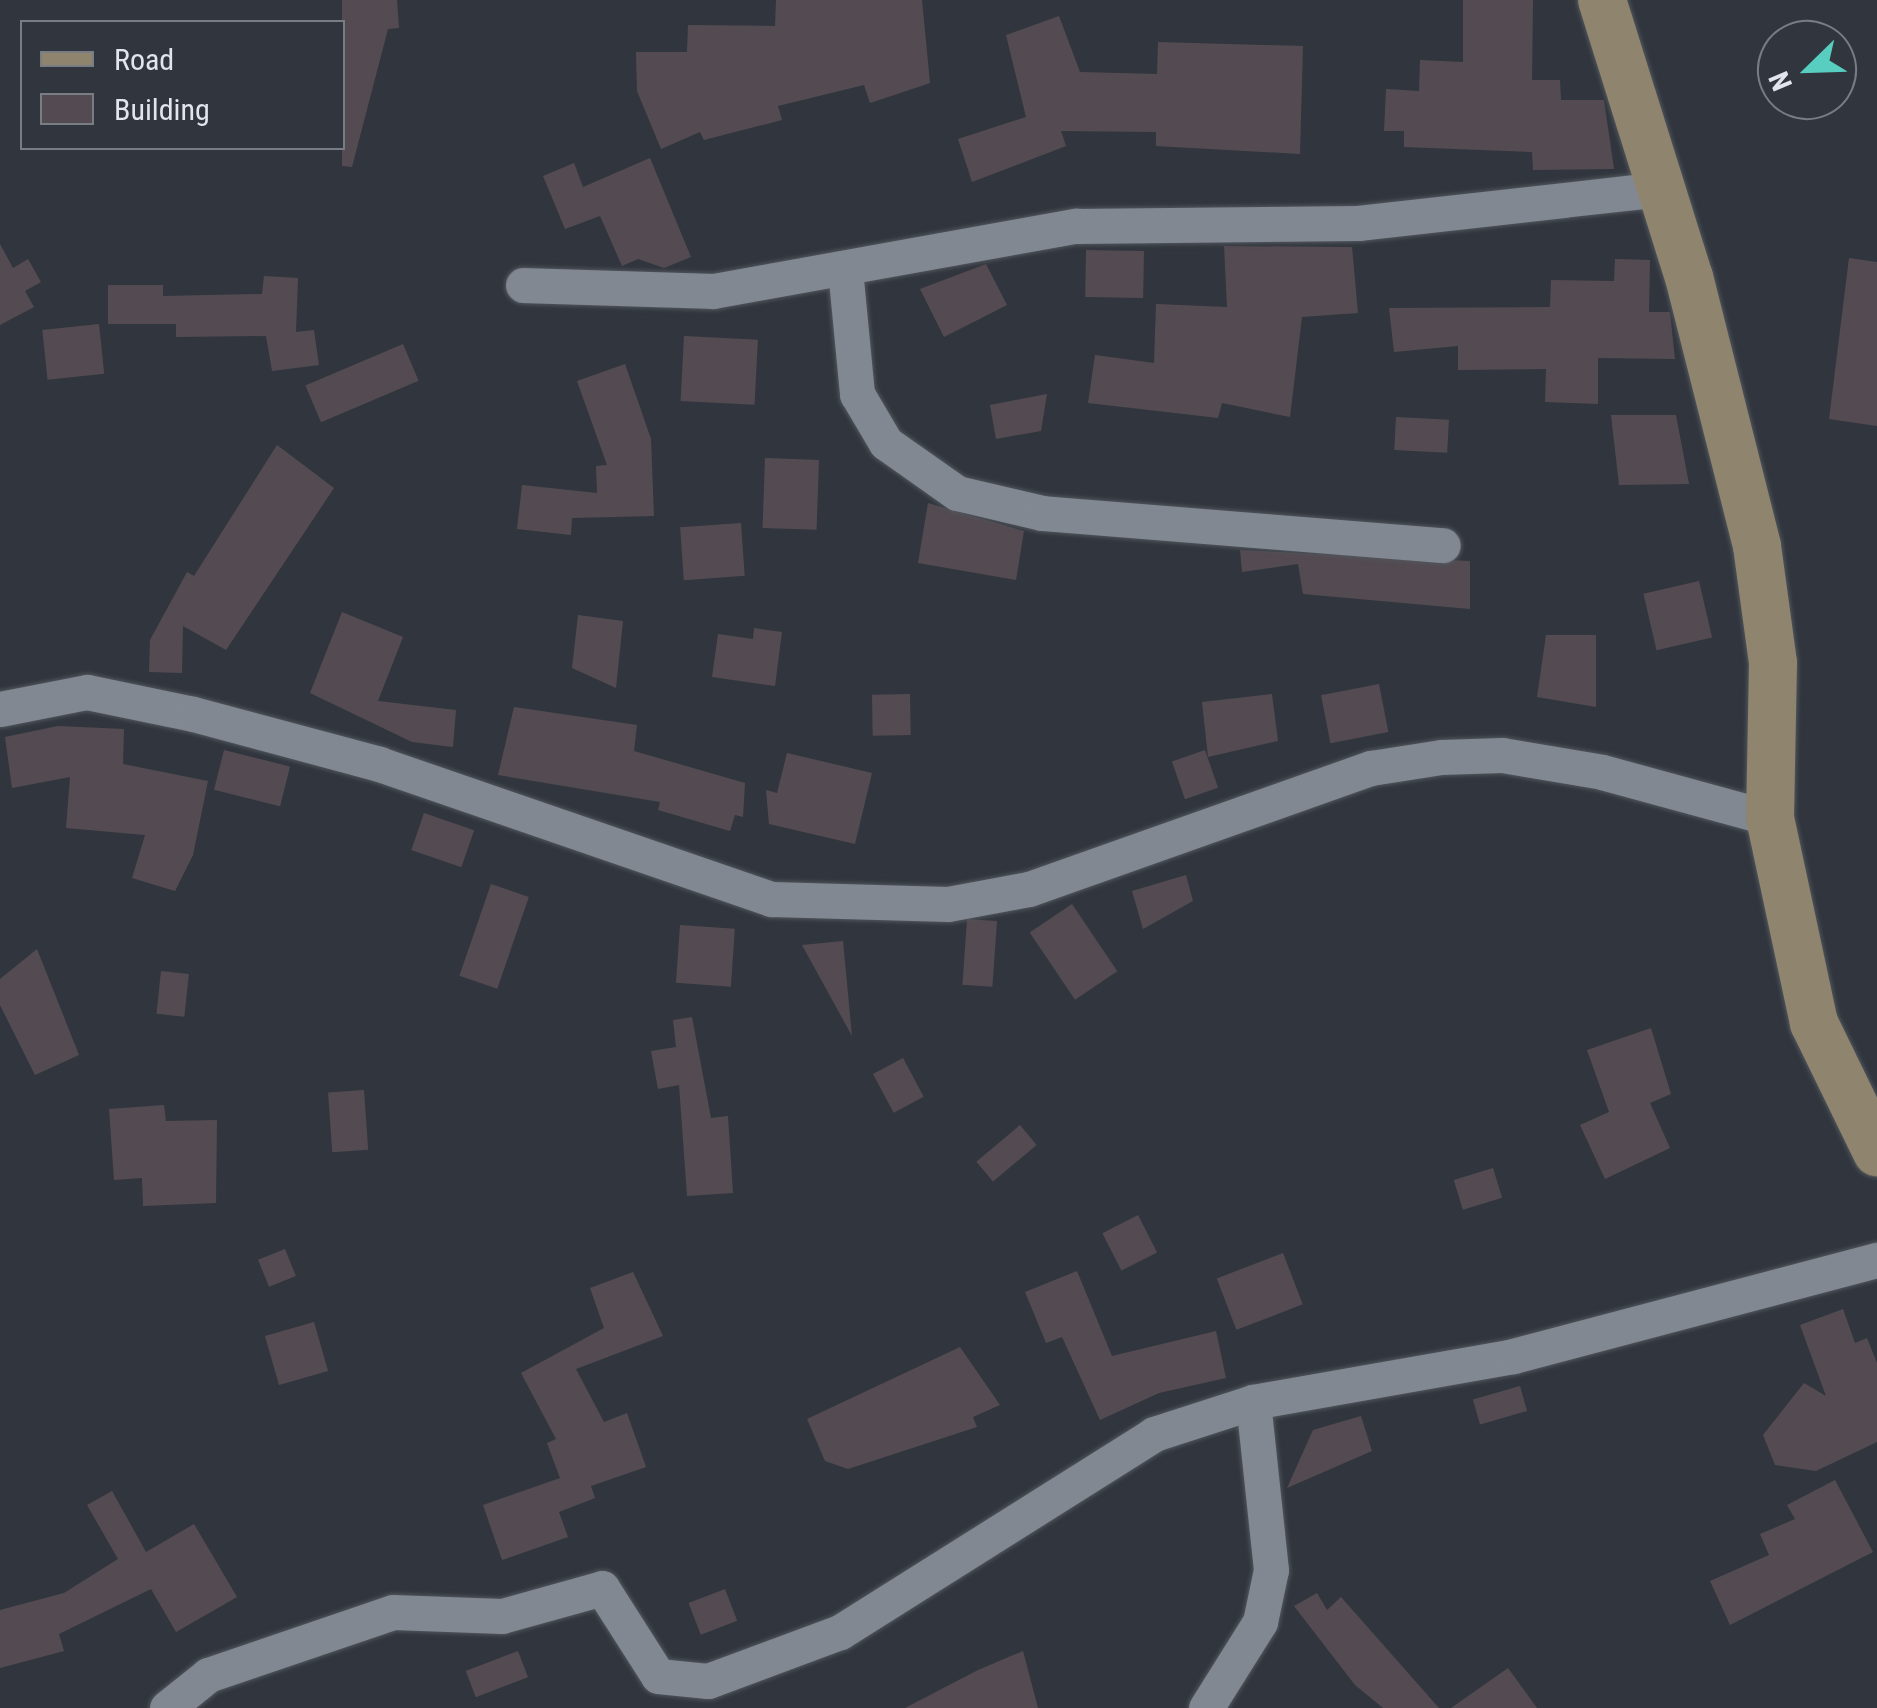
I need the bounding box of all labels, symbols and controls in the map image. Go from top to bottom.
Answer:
legend [20,20,345,150]
north arrow [1757,20,1857,120]
text: Road [114,42,174,77]
text: N [1762,67,1799,95]
text: Building [114,92,210,127]

